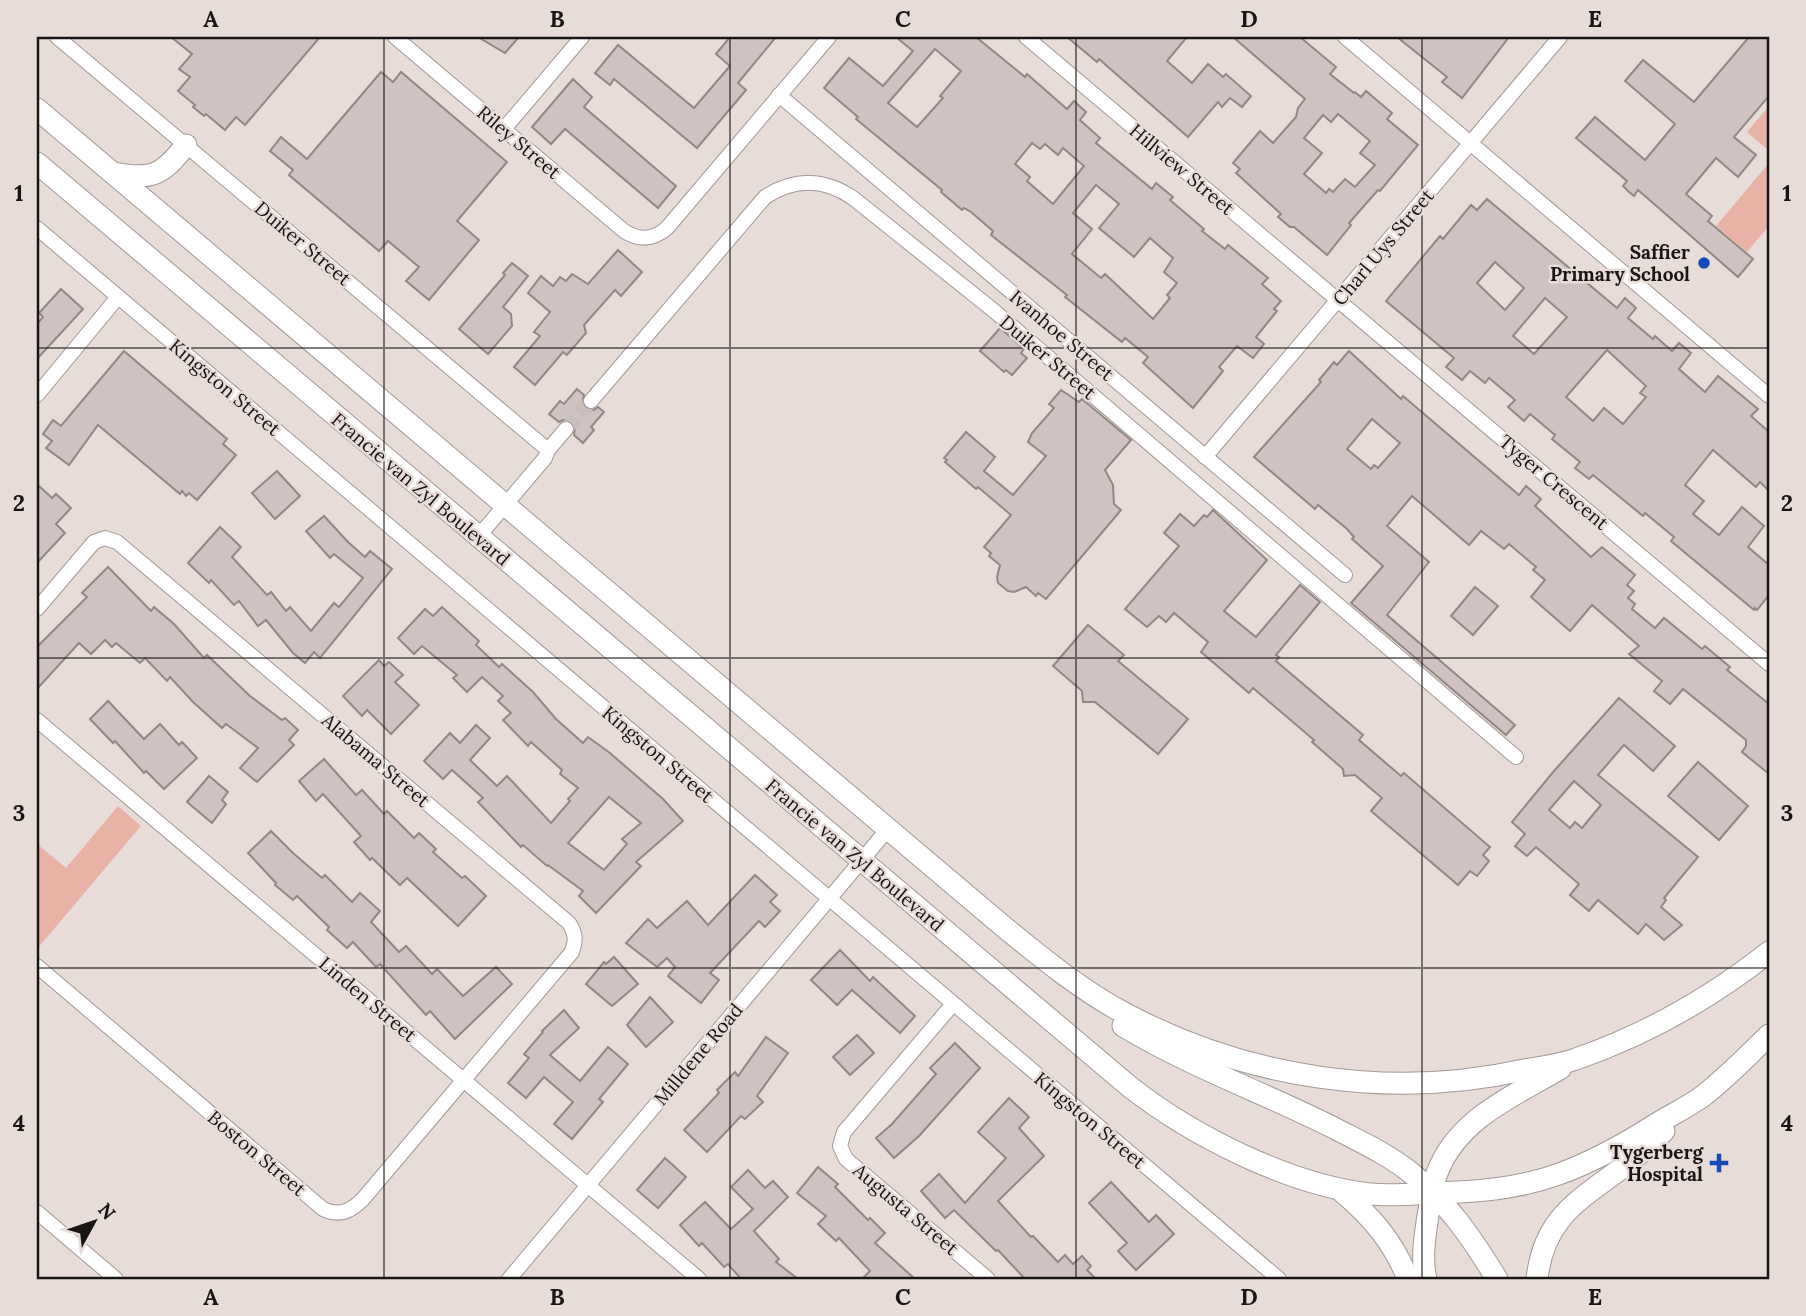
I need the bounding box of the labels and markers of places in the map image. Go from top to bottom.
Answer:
place label: Saffier Primary School [1550,240,1690,286]
marker: Saffier Primary School [1696,255,1712,271]
place label: Tygerberg Hospital [1610,1140,1704,1186]
marker: Tygerberg Hospital [1709,1153,1729,1173]

